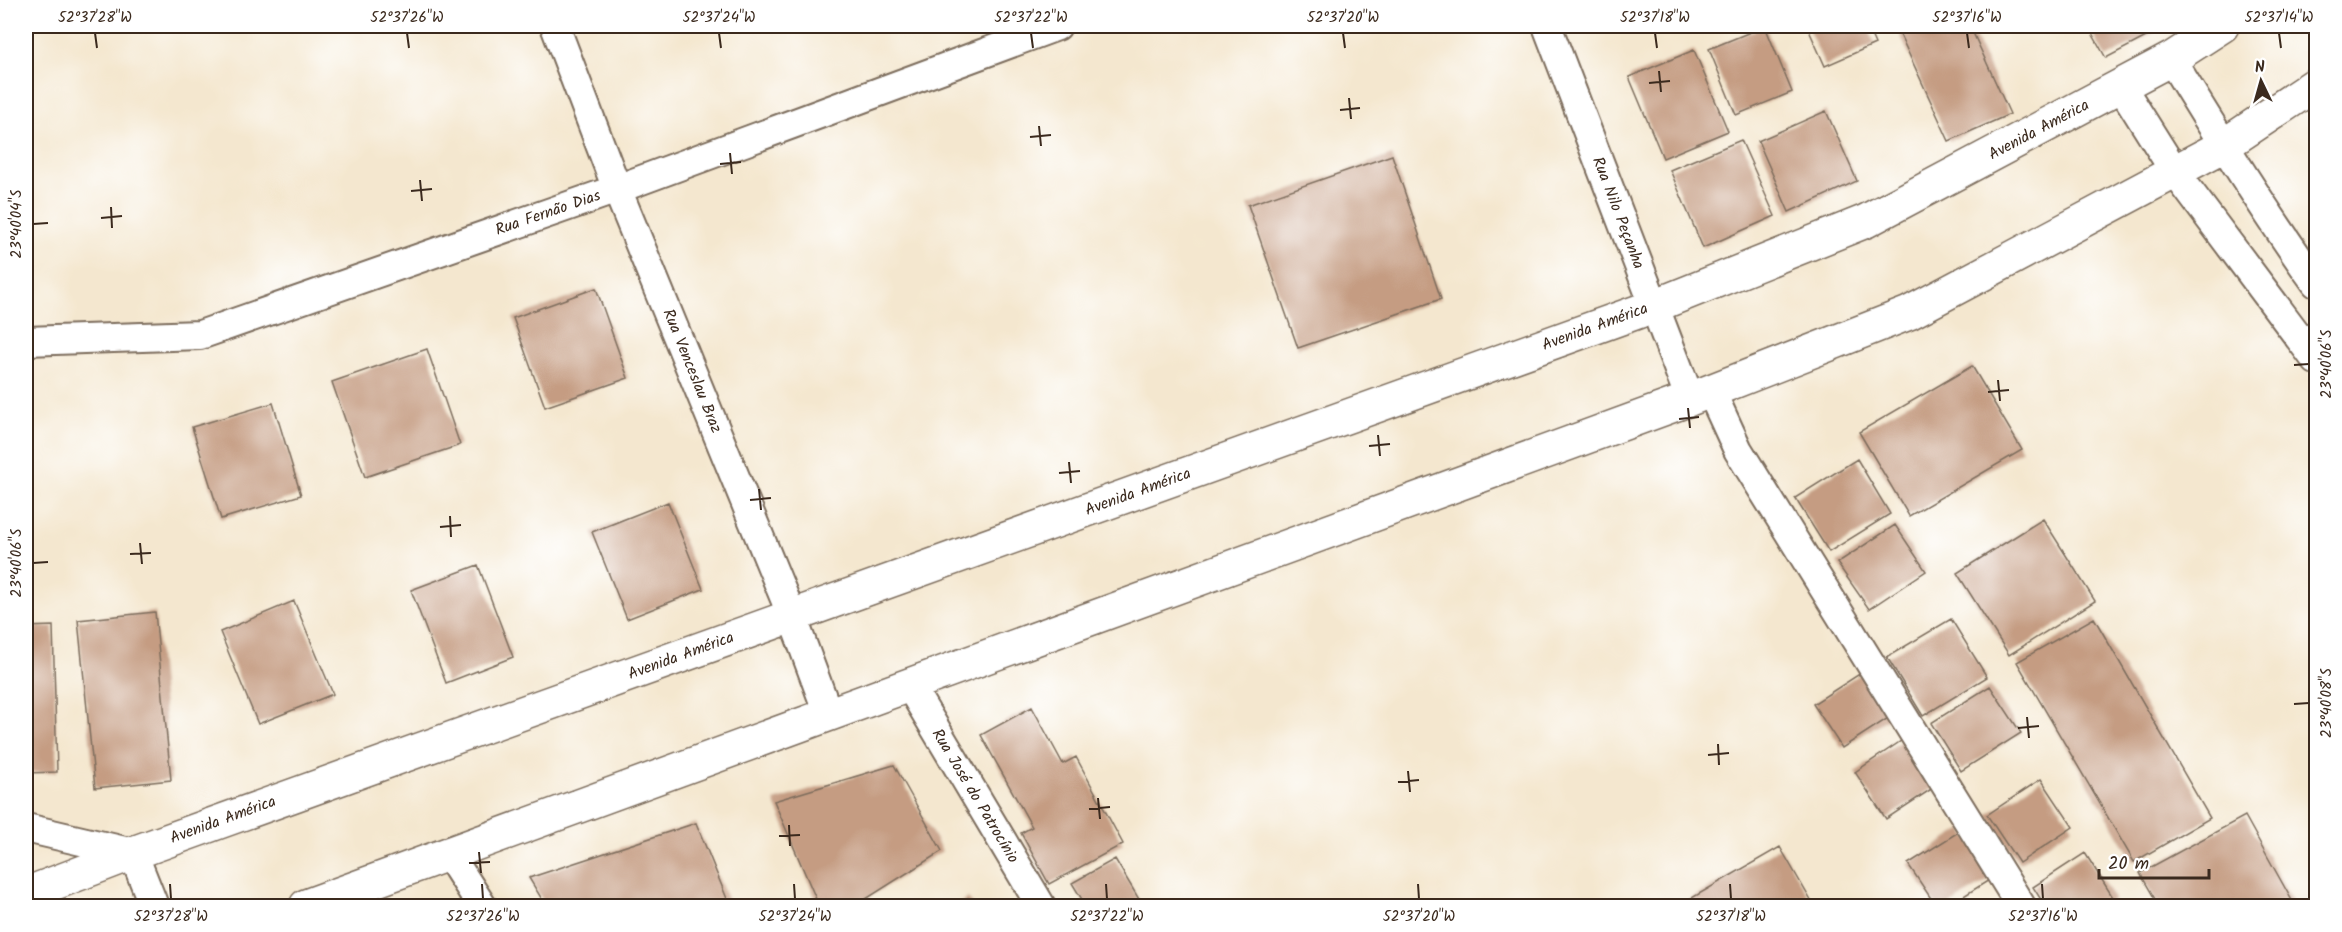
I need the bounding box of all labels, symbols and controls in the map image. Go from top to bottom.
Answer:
text: 52°37'28"W [58,6,132,30]
text: 52°37'26"W [370,6,444,30]
text: 52°37'24"W [682,6,756,30]
text: 52°37'22"W [994,6,1068,30]
text: 52°37'20"W [1307,6,1379,30]
text: 52°37'18"W [1620,6,1690,30]
text: 52°37'16"W [1932,6,2002,30]
text: 52°37'14"W [2244,6,2314,30]
north arrow [2231,51,2291,111]
text: N [2254,55,2266,80]
street label: Avenida América [1984,93,2094,167]
street label: Rua Nilo Peçanha [1585,153,1651,273]
street label: Rua Fernão Dias [492,183,604,243]
text: 23°40'04"S [5,189,29,259]
street label: Avenida América [1539,296,1651,358]
street label: Rua Venceslau Braz [656,305,728,437]
text: 23°40'06"S [2315,329,2339,399]
street label: Avenida América [1082,461,1194,523]
text: 23°40'06"S [5,528,29,598]
street label: Avenida América [625,625,737,687]
text: 23°40'08"S [2315,668,2339,738]
street label: Rua José do Patrocínio [925,724,1025,868]
street label: Avenida América [167,789,279,851]
scale bar [2099,842,2208,880]
text: 20 m [2108,850,2149,879]
text: 52°37'28"W [134,905,208,929]
text: 52°37'26"W [446,905,520,929]
text: 52°37'24"W [758,905,832,929]
text: 52°37'22"W [1070,905,1144,929]
text: 52°37'20"W [1383,905,1455,929]
text: 52°37'18"W [1696,905,1766,929]
text: 52°37'16"W [2008,905,2078,929]

